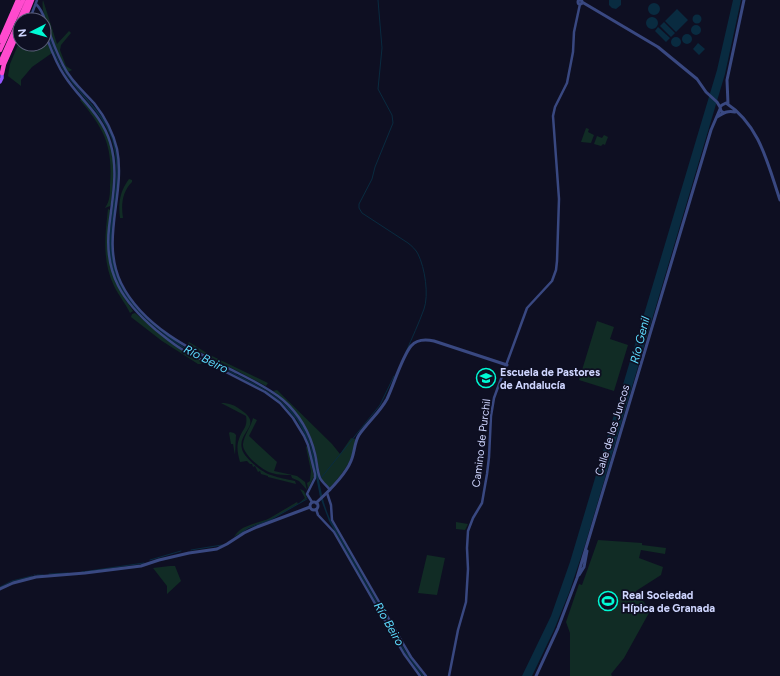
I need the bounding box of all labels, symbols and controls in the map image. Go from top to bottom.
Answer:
north arrow [12,12,52,52]
text: N [16,28,29,38]
water label: Río Genil [627,315,653,365]
water label: Río Beiro [181,342,231,376]
place label: Escuela de Pastores de Andalucía [500,366,600,392]
school or university icon: Escuela de Pastores de Andalucía [475,367,497,389]
street label: Calle de los Juncos [592,383,632,477]
street label: Camino de Purchil [470,398,493,488]
place label: Real Sociedad Hípica de Granada [622,589,715,615]
sports icon: Real Sociedad Hípica de Granada [597,590,619,612]
water label: Río Beiro [371,600,407,648]

